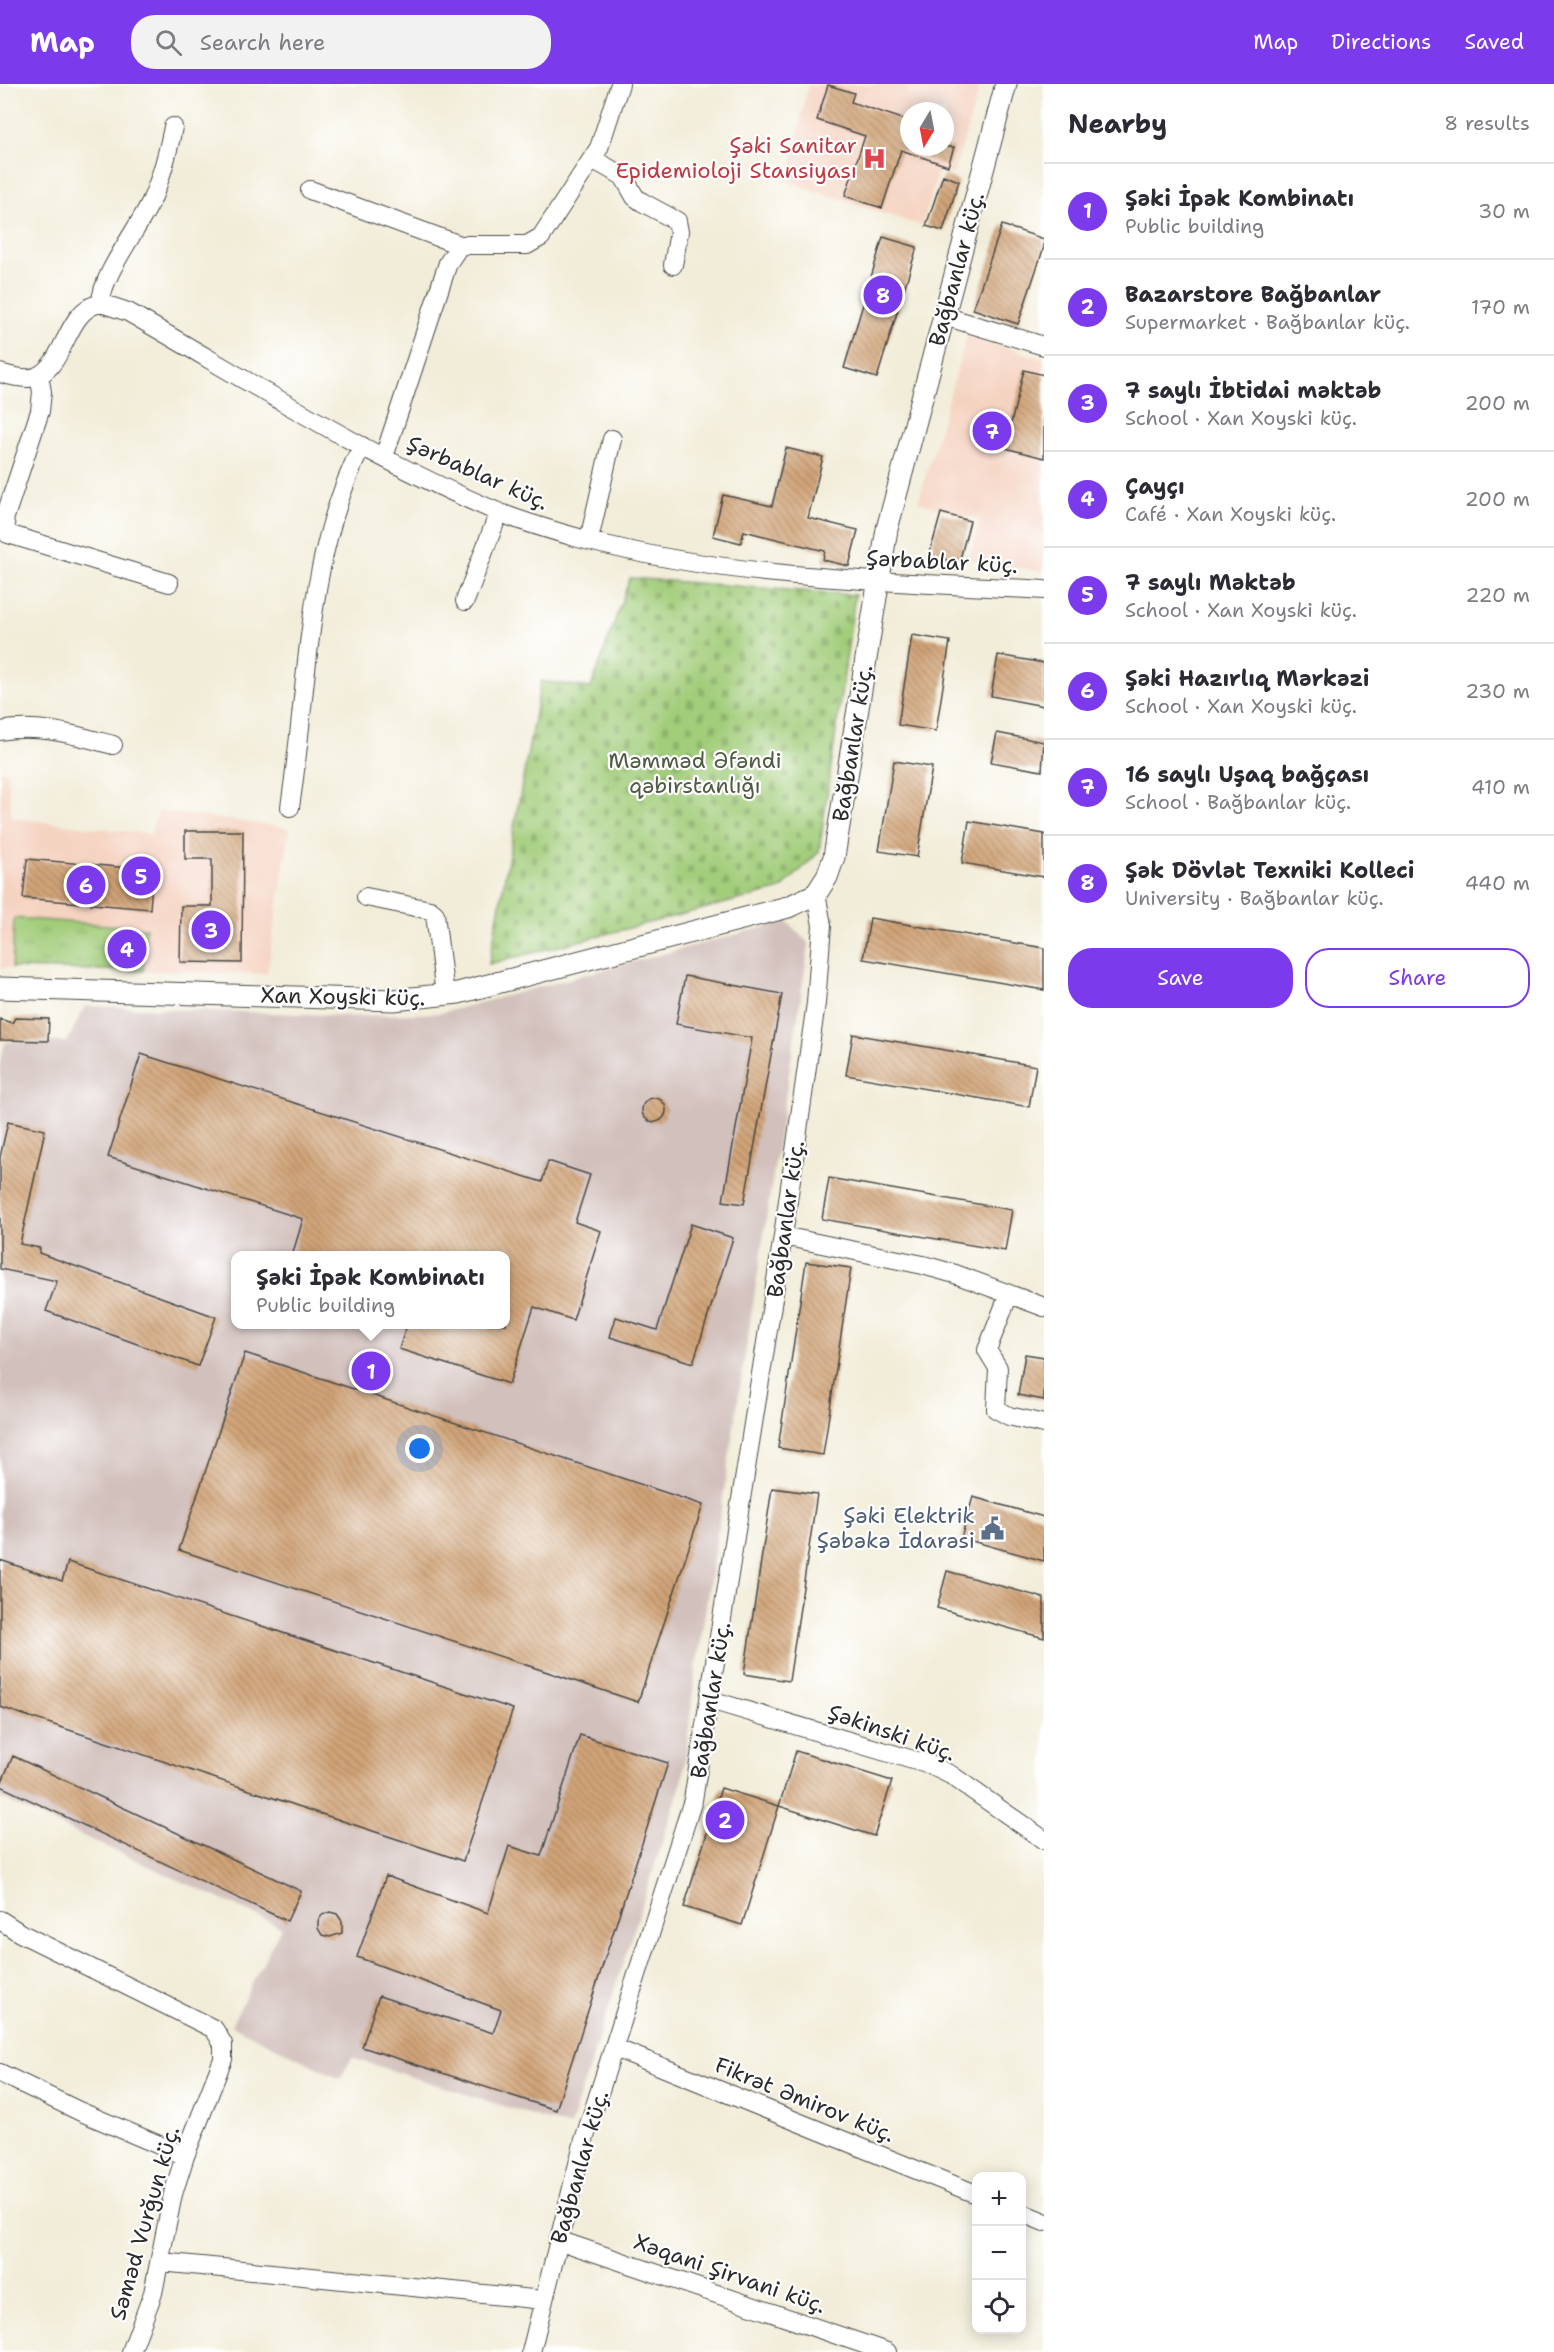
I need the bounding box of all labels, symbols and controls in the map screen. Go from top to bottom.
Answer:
search box [131,15,551,69]
text: Map [30,23,95,61]
icon: search [152,26,185,59]
text: Search here [200,28,325,57]
text: Map [1253,28,1298,56]
text: Directions [1331,28,1431,56]
text: Saved [1464,28,1524,56]
north arrow [900,102,954,156]
text: Nearby [1068,106,1167,141]
text: 8 results [1444,110,1530,136]
place label: Şəki Sanitar Epidemioloji Stansiyası [616,131,857,185]
hospital icon: Şəki Sanitar Epidemioloji Stansiyası [862,145,888,171]
text: Şəki İpək Kombinatı [1125,184,1354,213]
street label: Bağbanlar küç. [922,189,991,349]
text: 1 [1083,198,1092,224]
text: 30 m [1478,198,1530,224]
text: Public building [1125,213,1264,239]
pin: 8 [864,272,902,318]
text: Bazarstore Bağbanlar [1125,280,1381,309]
text: 2 [1081,294,1095,320]
text: 170 m [1471,294,1530,320]
text: Supermarket · Bağbanlar küç. [1125,309,1410,335]
text: 7 saylı İbtidai məktəb [1125,376,1381,405]
text: 3 [1081,390,1095,416]
text: 200 m [1465,390,1530,416]
text: School · Xan Xoyski küç. [1125,405,1357,431]
pin: 7 [972,408,1012,454]
street label: Şərbablar küç. [403,428,553,517]
text: Çayçı [1125,472,1185,501]
text: 4 [1081,486,1095,512]
text: 200 m [1465,486,1530,512]
text: Café · Xan Xoyski küç. [1125,501,1336,527]
street label: Şərbablar küç. [865,543,1019,580]
text: 7 saylı Məktəb [1125,568,1296,597]
text: 5 [1081,582,1094,608]
text: 220 m [1466,582,1530,608]
text: School · Xan Xoyski küç. [1125,597,1357,623]
street label: Bağbanlar küç. [826,663,879,824]
text: Şəki Hazırlıq Mərkəzi [1125,664,1369,693]
text: 6 [1081,678,1095,704]
text: 230 m [1465,678,1530,704]
text: School · Xan Xoyski küç. [1125,693,1357,719]
park label: Məmməd Əfəndi qəbirstanlığı [608,746,782,800]
text: 16 saylı Uşaq bağçası [1125,760,1369,789]
text: 7 [1081,774,1095,800]
text: 410 m [1471,774,1530,800]
text: School · Bağbanlar küç. [1125,789,1351,815]
pin: 5 [122,854,160,898]
text: Şək Dövlət Texniki Kolleci [1125,856,1414,885]
pin: 6 [66,862,106,908]
text: 8 [1081,870,1095,896]
text: 440 m [1465,870,1530,896]
text: University · Bağbanlar küç. [1125,885,1384,911]
pin: 3 [192,908,230,952]
pin: 4 [108,926,146,972]
button: Save [1068,948,1293,1008]
button: Share [1305,948,1530,1008]
street label: Xan Xoyski küç. [260,981,426,1012]
street label: Bağbanlar küç. [760,1139,811,1299]
popup [231,1251,510,1329]
text: Şəki İpək Kombinatı [256,1263,485,1292]
text: Public building [256,1292,395,1318]
pin: 1 [352,1348,391,1394]
your location [405,1434,434,1463]
place label: Şəki Elektrik Şəbəkə İdarəsi [817,1501,975,1555]
public building icon: Şəki Elektrik Şəbəkə İdarəsi [980,1515,1006,1541]
street label: Bağbanlar küç. [684,1620,737,1781]
street label: Şəkinski küç. [824,1697,959,1768]
pin: 2 [706,1798,744,1842]
street label: Fikrət Əmirov küç. [711,2050,899,2149]
street label: Bağbanlar küç. [544,2087,615,2247]
street label: Səməd Vurğun küç. [103,2123,186,2323]
map controls [972,2172,1026,2334]
button: + [972,2172,1026,2226]
button: − [972,2226,1026,2280]
street label: Xəqani Şirvani küç. [630,2227,830,2320]
button: locate [972,2280,1026,2334]

